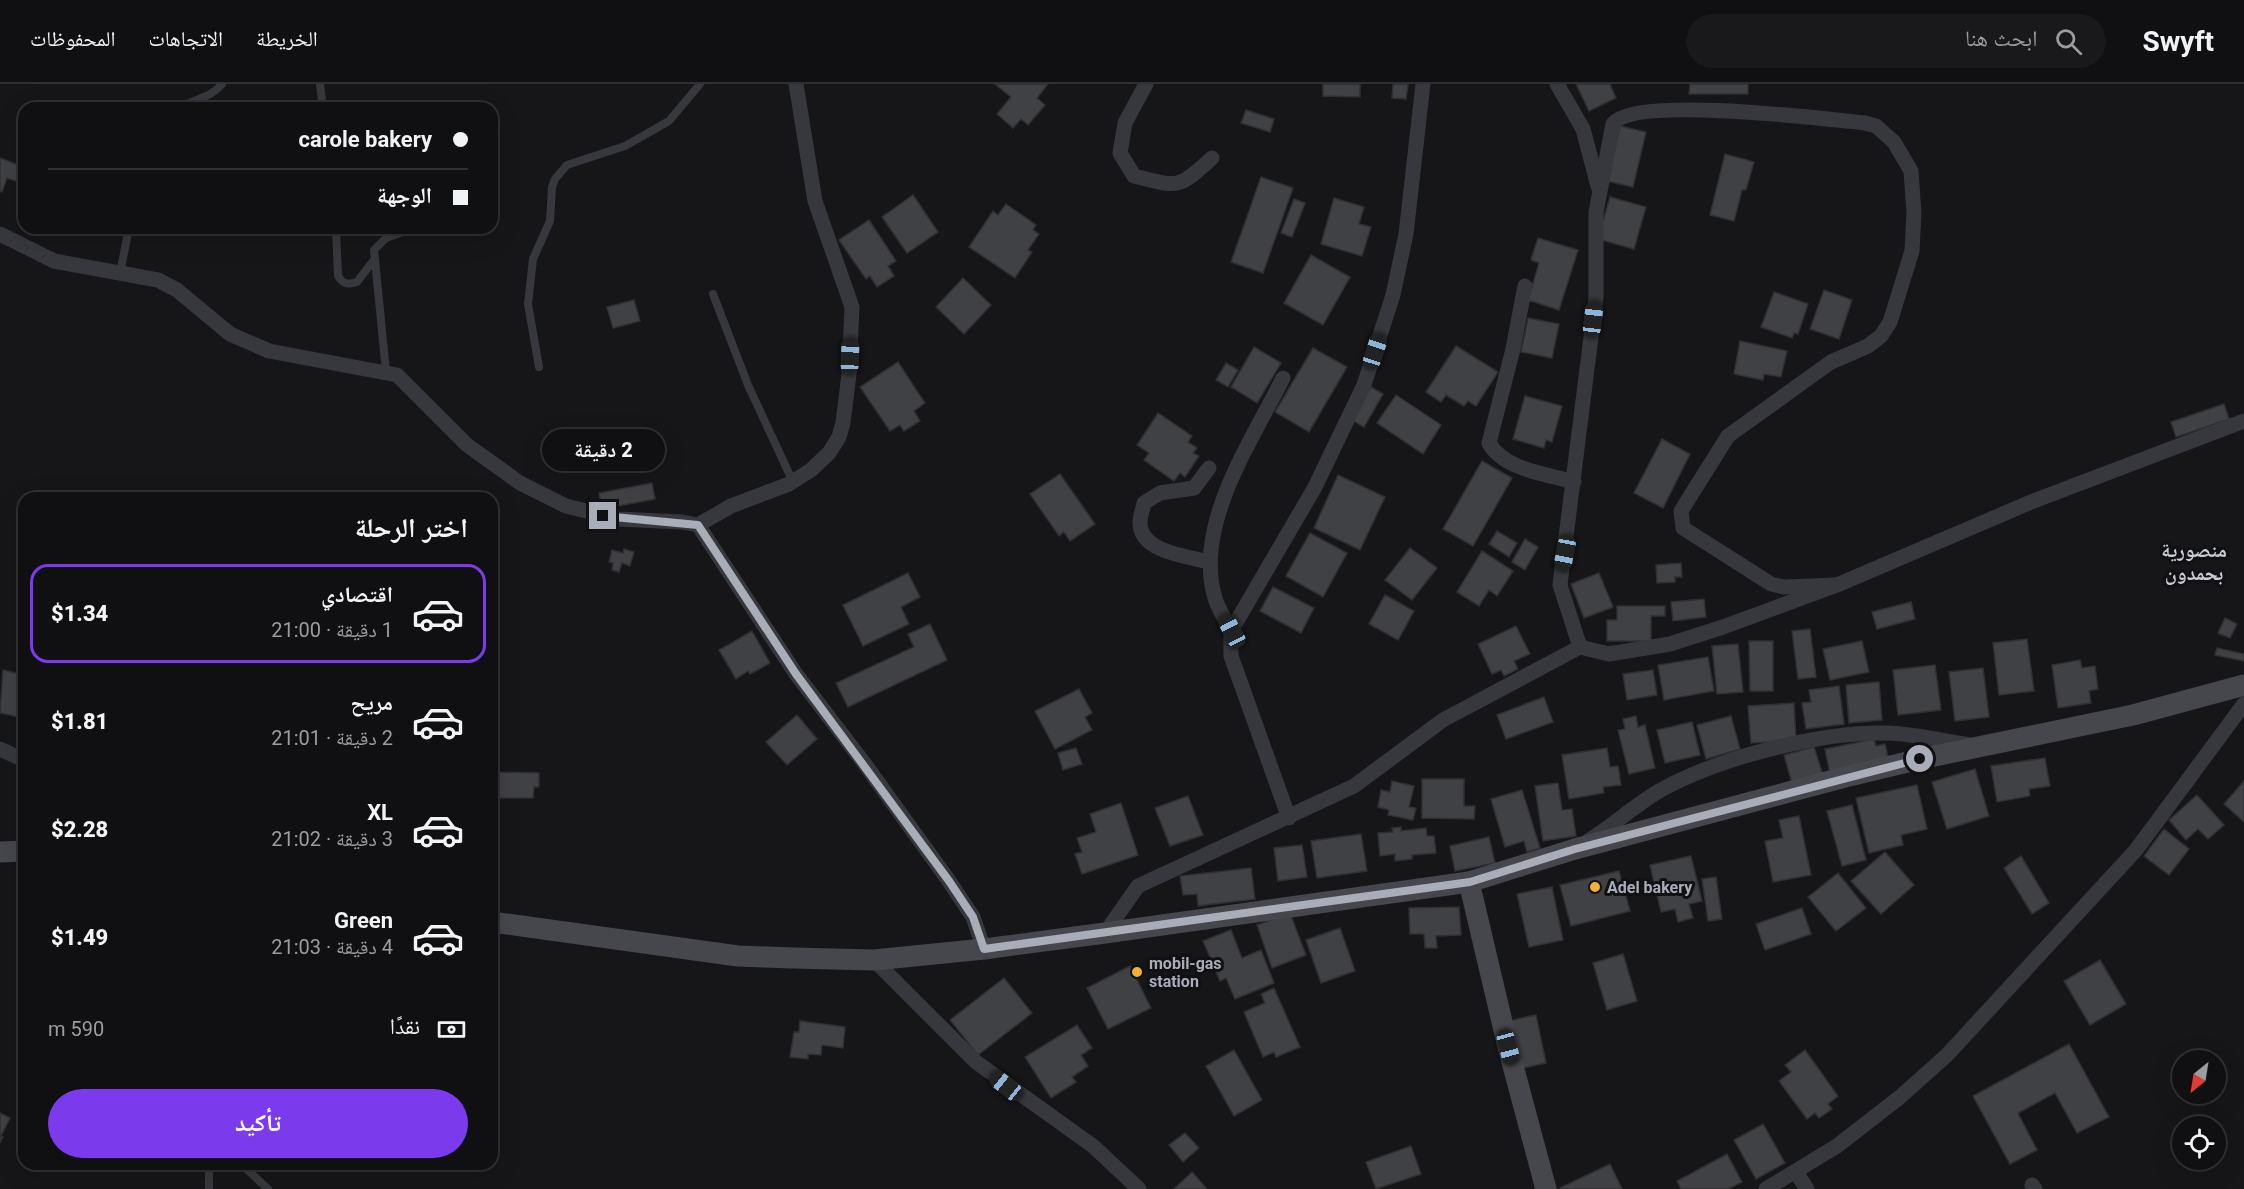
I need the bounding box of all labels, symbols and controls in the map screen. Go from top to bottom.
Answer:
search box [1686,14,2106,68]
icon: search [2052,25,2085,58]
text: Swyft [2142,25,2214,58]
text: ابحث هنا [1965,26,2037,51]
text: المحفوظات [30,27,115,51]
text: الاتجاهات [148,27,223,51]
text: الخريطة [256,27,318,51]
text: carole bakery [299,127,432,152]
text: الوجهة [377,183,432,208]
car [1582,300,1604,338]
car [1361,331,1389,371]
car [840,338,860,374]
callout: 2 دقيقة [542,429,664,471]
text: 2 دقيقة [574,438,633,462]
route end [589,502,616,529]
text: اختر الرحلة [355,512,468,544]
car [1553,534,1577,572]
district label: منصورية بحمدون [2161,538,2227,585]
text: اقتصادي [321,582,393,607]
icon: car [411,587,465,641]
text: $1.34 [51,601,108,626]
car [1216,611,1248,651]
text: 1 دقيقة · 21:00 [271,618,393,642]
text: مريح [350,690,393,715]
icon: car [411,695,465,749]
text: $1.81 [51,709,108,734]
text: 2 دقيقة · 21:01 [271,726,393,750]
route start [1906,745,1933,772]
text: XL [367,800,393,825]
icon: car [411,803,465,857]
text: $2.28 [51,817,108,842]
text: 3 دقيقة · 21:02 [271,827,393,851]
place label: Adel bakery [1607,878,1693,897]
marker: Adel bakery [1588,880,1602,894]
text: Green [334,908,393,933]
icon: car [411,911,465,965]
text: $1.49 [51,925,108,950]
text: 4 دقيقة · 21:03 [271,935,393,959]
place label: mobil-gas station [1149,954,1222,991]
marker: mobil-gas station [1130,965,1144,979]
icon: cash [435,1013,468,1046]
text: نقدًا [390,1014,420,1039]
text: 590 m [48,1017,104,1041]
car [1495,1027,1521,1067]
north arrow [2172,1050,2226,1104]
map controls [2172,1050,2226,1170]
car [986,1068,1026,1104]
button: تأكيد [48,1089,468,1158]
button: locate [2172,1116,2226,1170]

